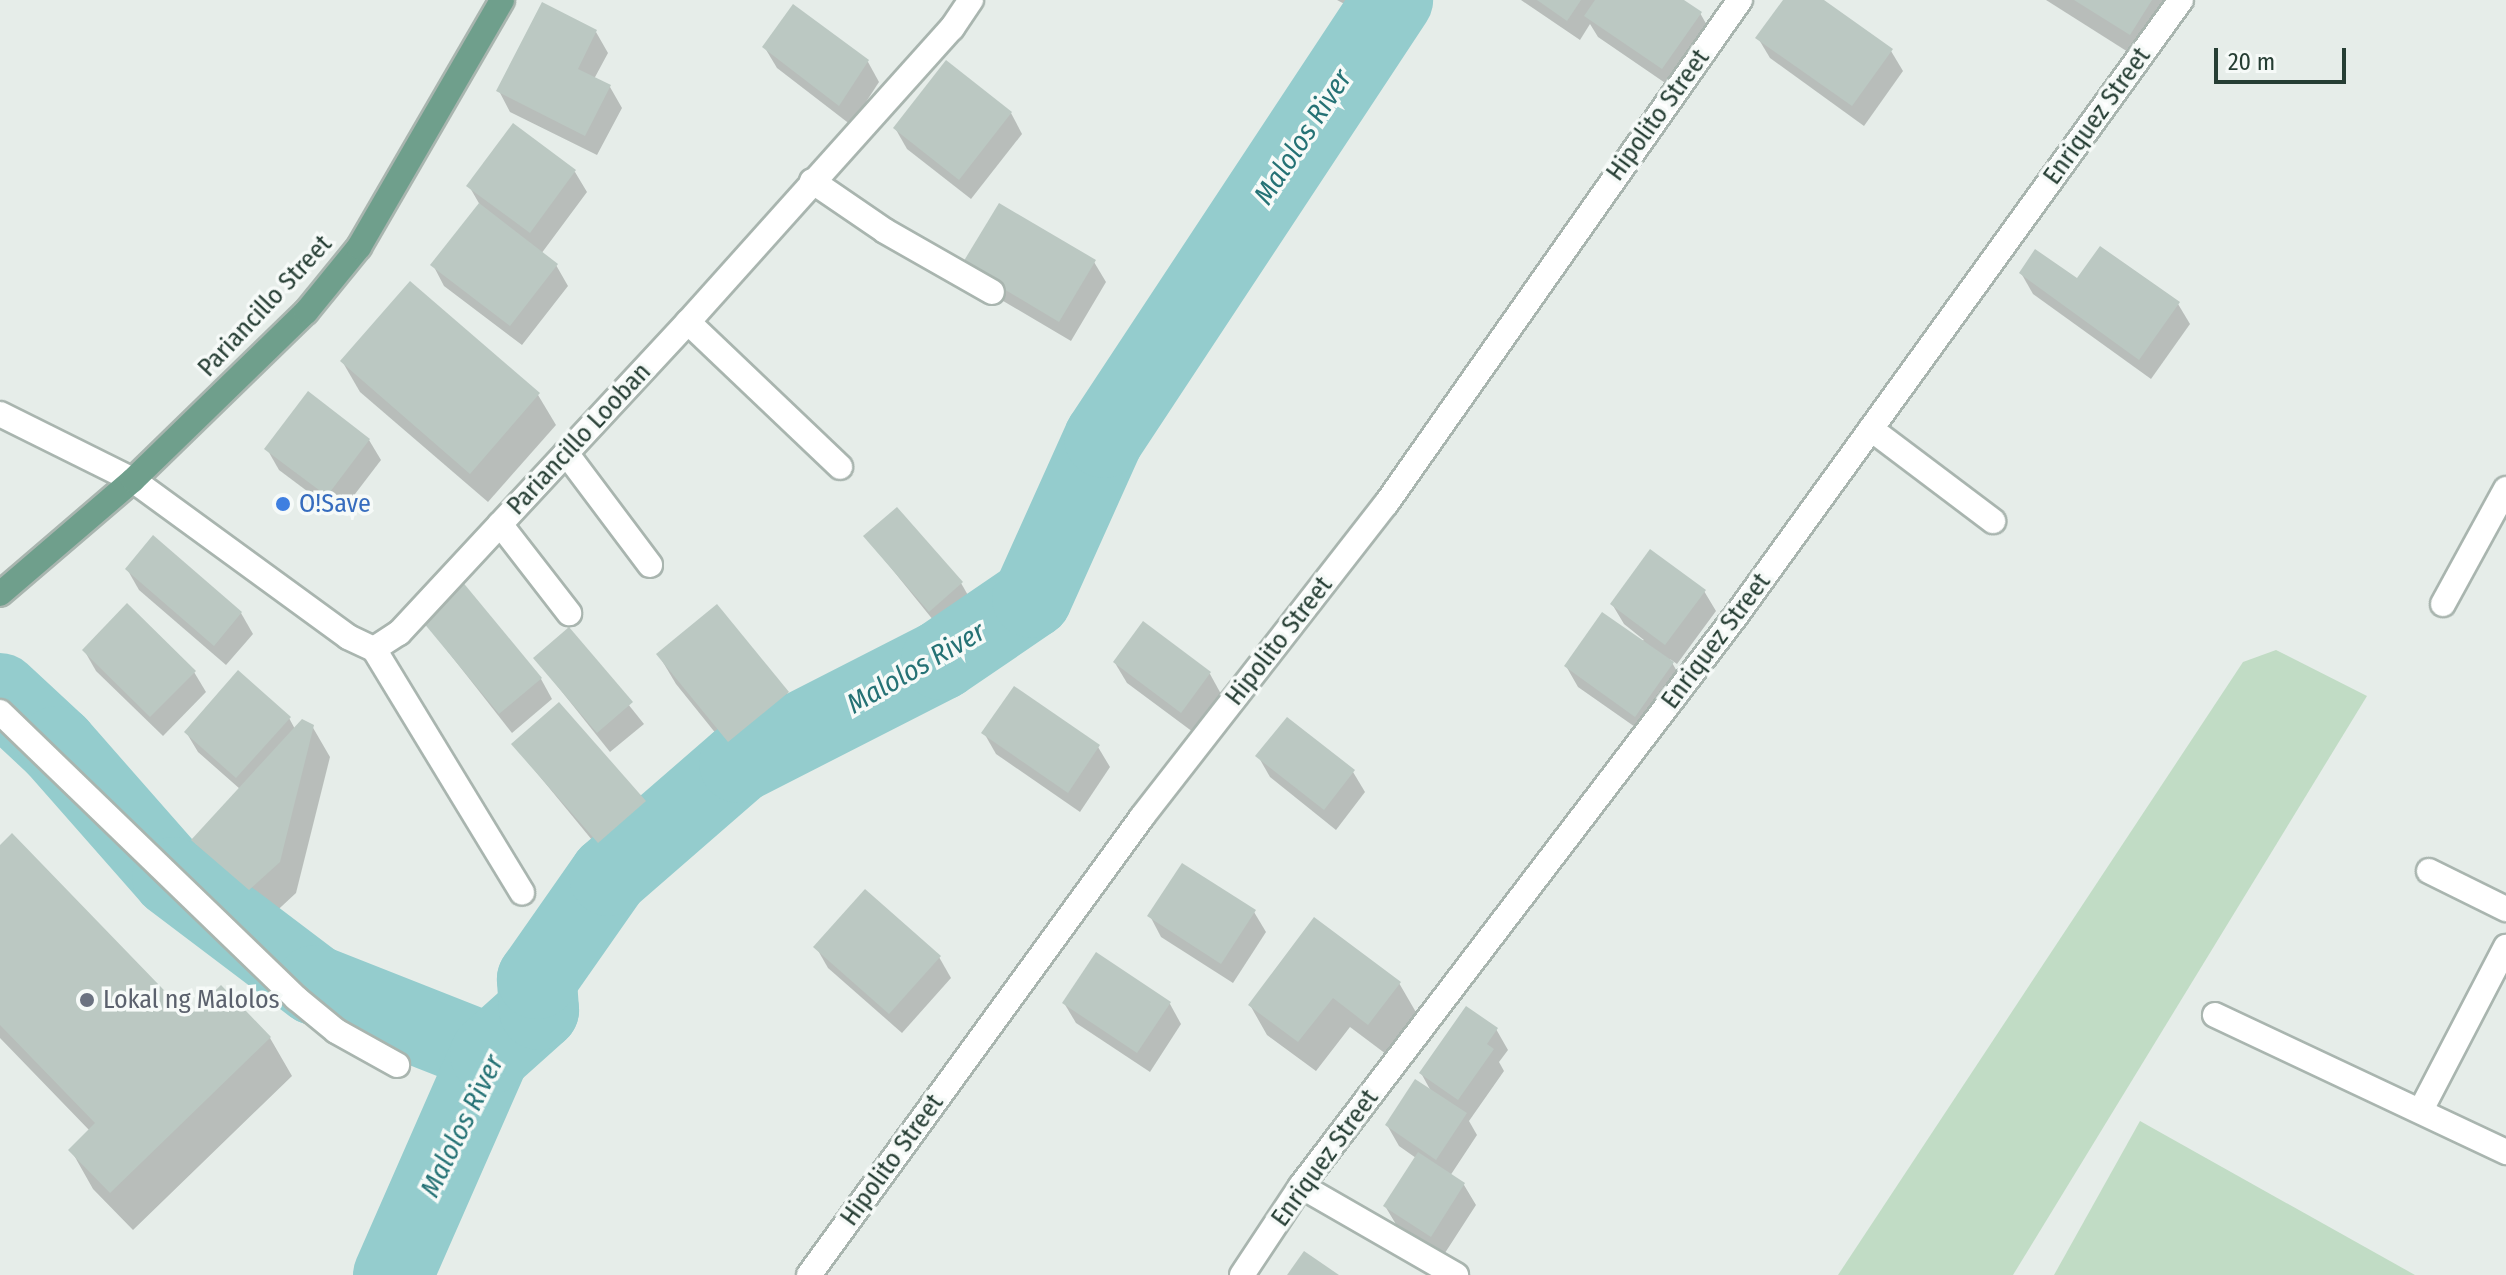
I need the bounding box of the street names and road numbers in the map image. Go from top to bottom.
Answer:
street label: Enriquez Street [2037,41,2157,191]
street label: Hipolito Street [1600,43,1716,187]
street label: Pariancillo Street [192,229,338,383]
street label: Pariancillo Looban [501,357,657,521]
street label: Enriquez Street [1655,567,1777,715]
street label: Hipolito Street [1219,570,1339,712]
street label: Enriquez Street [1265,1083,1385,1233]
street label: Hipolito Street [834,1088,950,1232]

